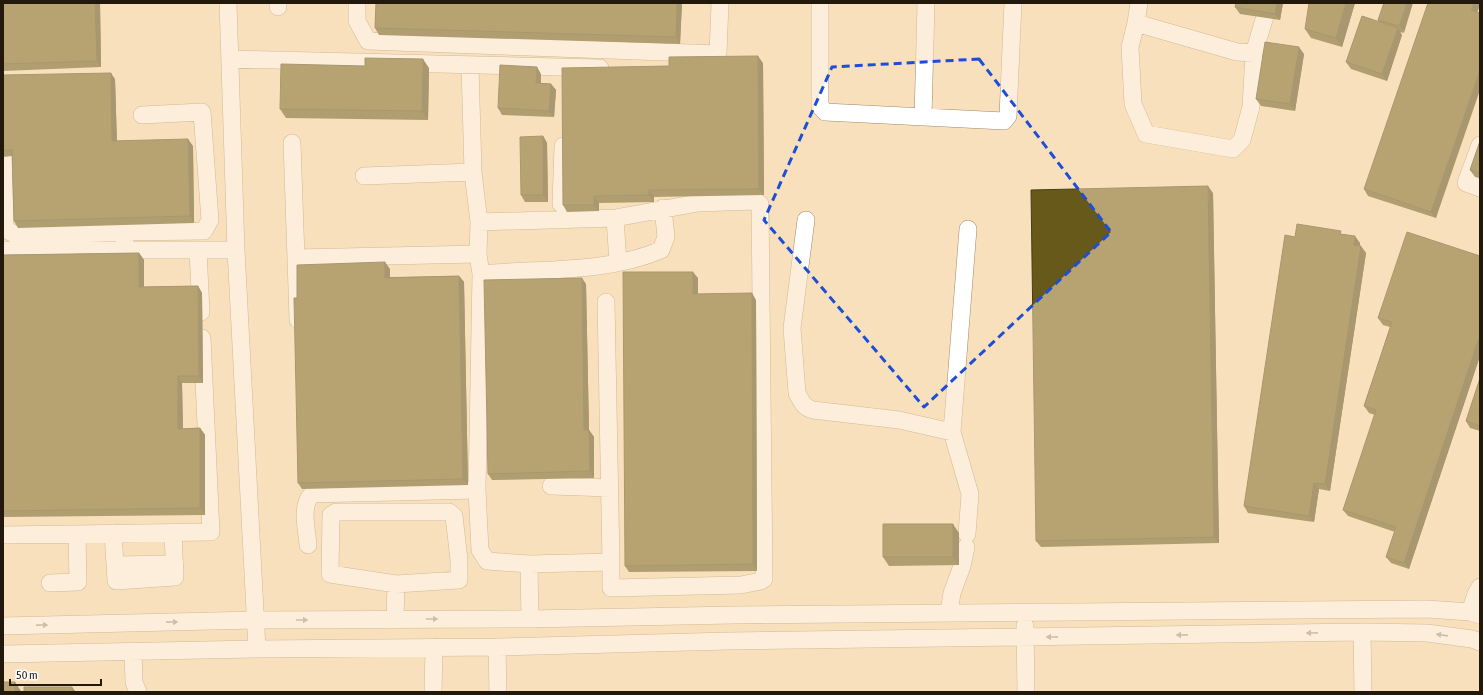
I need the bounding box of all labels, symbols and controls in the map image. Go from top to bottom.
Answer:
one-way arrow [426,616,439,622]
one-way arrow [296,617,309,623]
one-way arrow [166,619,179,625]
one-way arrow [36,622,49,628]
one-way arrow [1305,630,1318,636]
one-way arrow [1175,632,1188,638]
one-way arrow [1436,632,1448,638]
one-way arrow [1045,634,1058,640]
scale bar [10,661,101,687]
text: 50 m [16,668,38,682]

